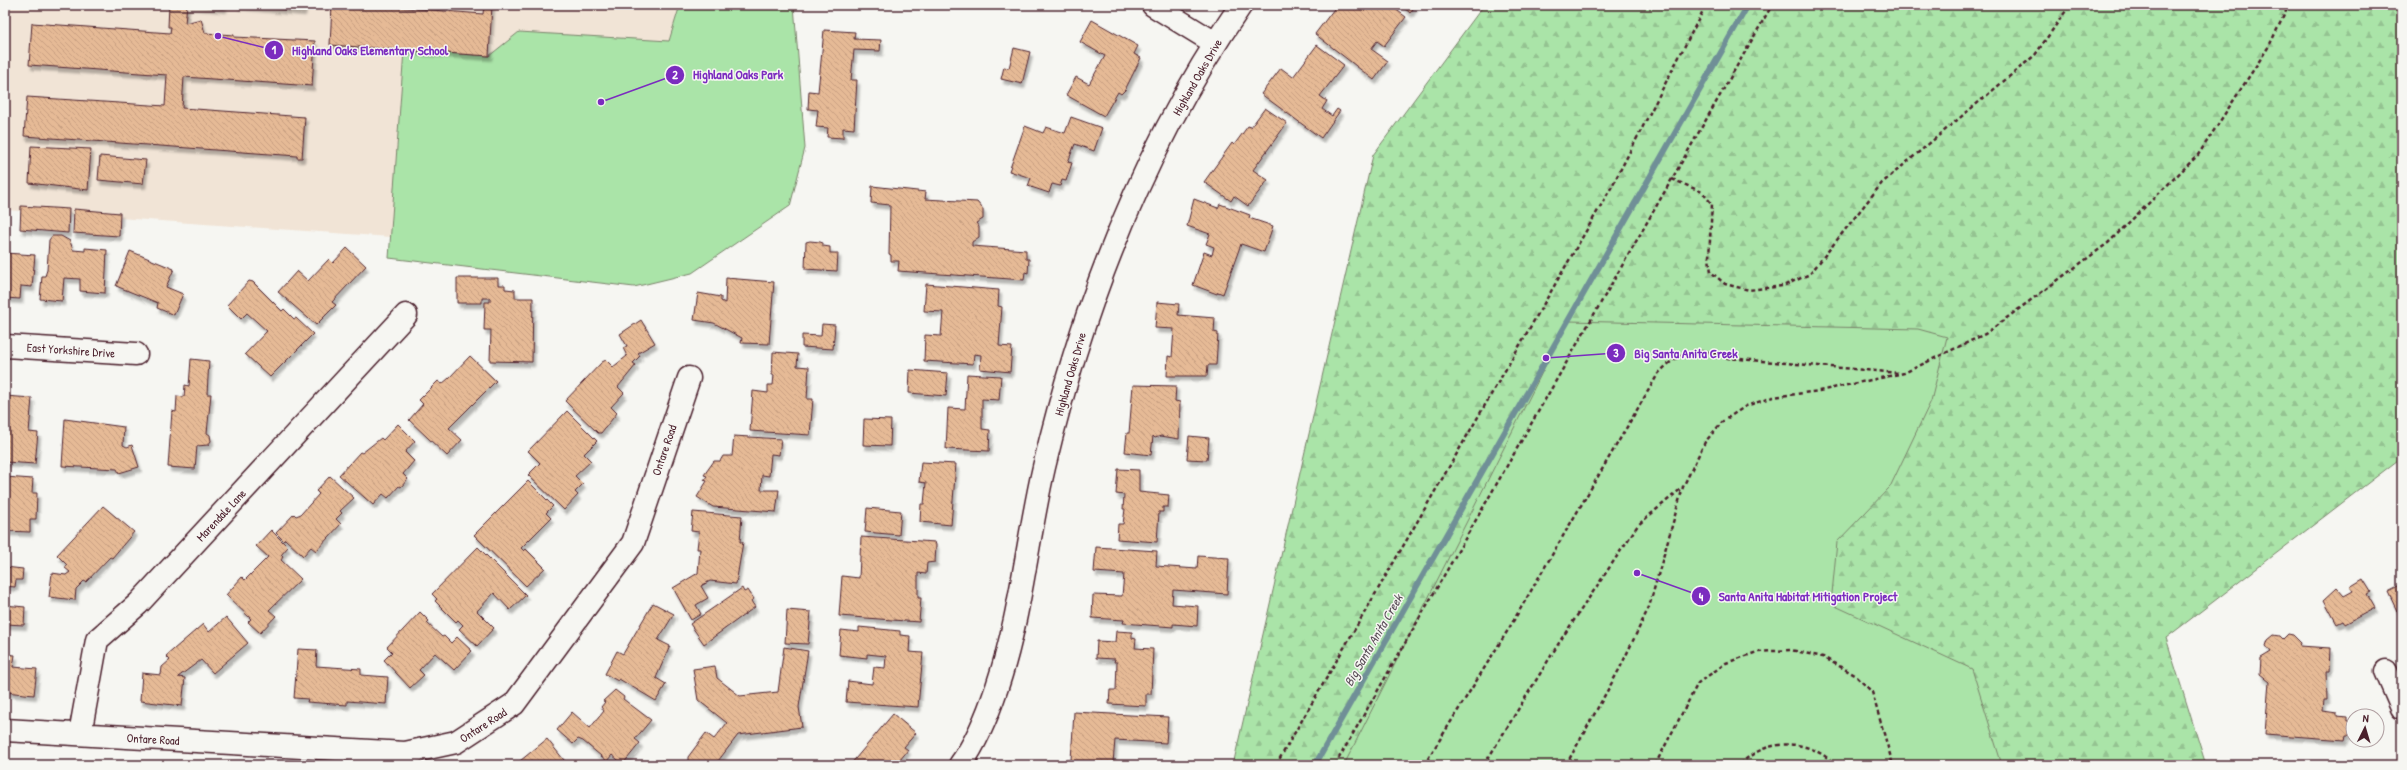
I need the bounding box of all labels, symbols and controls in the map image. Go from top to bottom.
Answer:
street label: Highland Oaks Drive [1168,35,1226,118]
callout: Highland Oaks Elementary School [264,38,456,63]
text: 1 [272,41,277,58]
text: Highland Oaks Elementary School [292,41,449,60]
callout: Highland Oaks Park [665,62,791,87]
text: Highland Oaks Park [693,65,784,84]
text: 2 [672,66,678,83]
street label: Highland Oaks Drive [1050,330,1090,418]
street label: East Yorkshire Drive [26,338,116,362]
callout: Big Santa Anita Creek [1606,341,1745,366]
text: 3 [1613,344,1619,361]
text: Big Santa Anita Creek [1634,344,1738,363]
street label: Ontare Road [647,422,681,478]
street label: Marendale Lane [192,485,250,545]
callout: Santa Anita Habitat Mitigation Project [1691,584,1905,609]
text: Santa Anita Habitat Mitigation Project [1719,587,1898,606]
text: 4 [1699,588,1704,605]
water label: Big Santa Anita Creek [1339,589,1408,690]
street label: Ontare Road [456,703,510,746]
north arrow [2345,708,2385,748]
text: N [2362,711,2370,725]
street label: Ontare Road [126,729,180,749]

